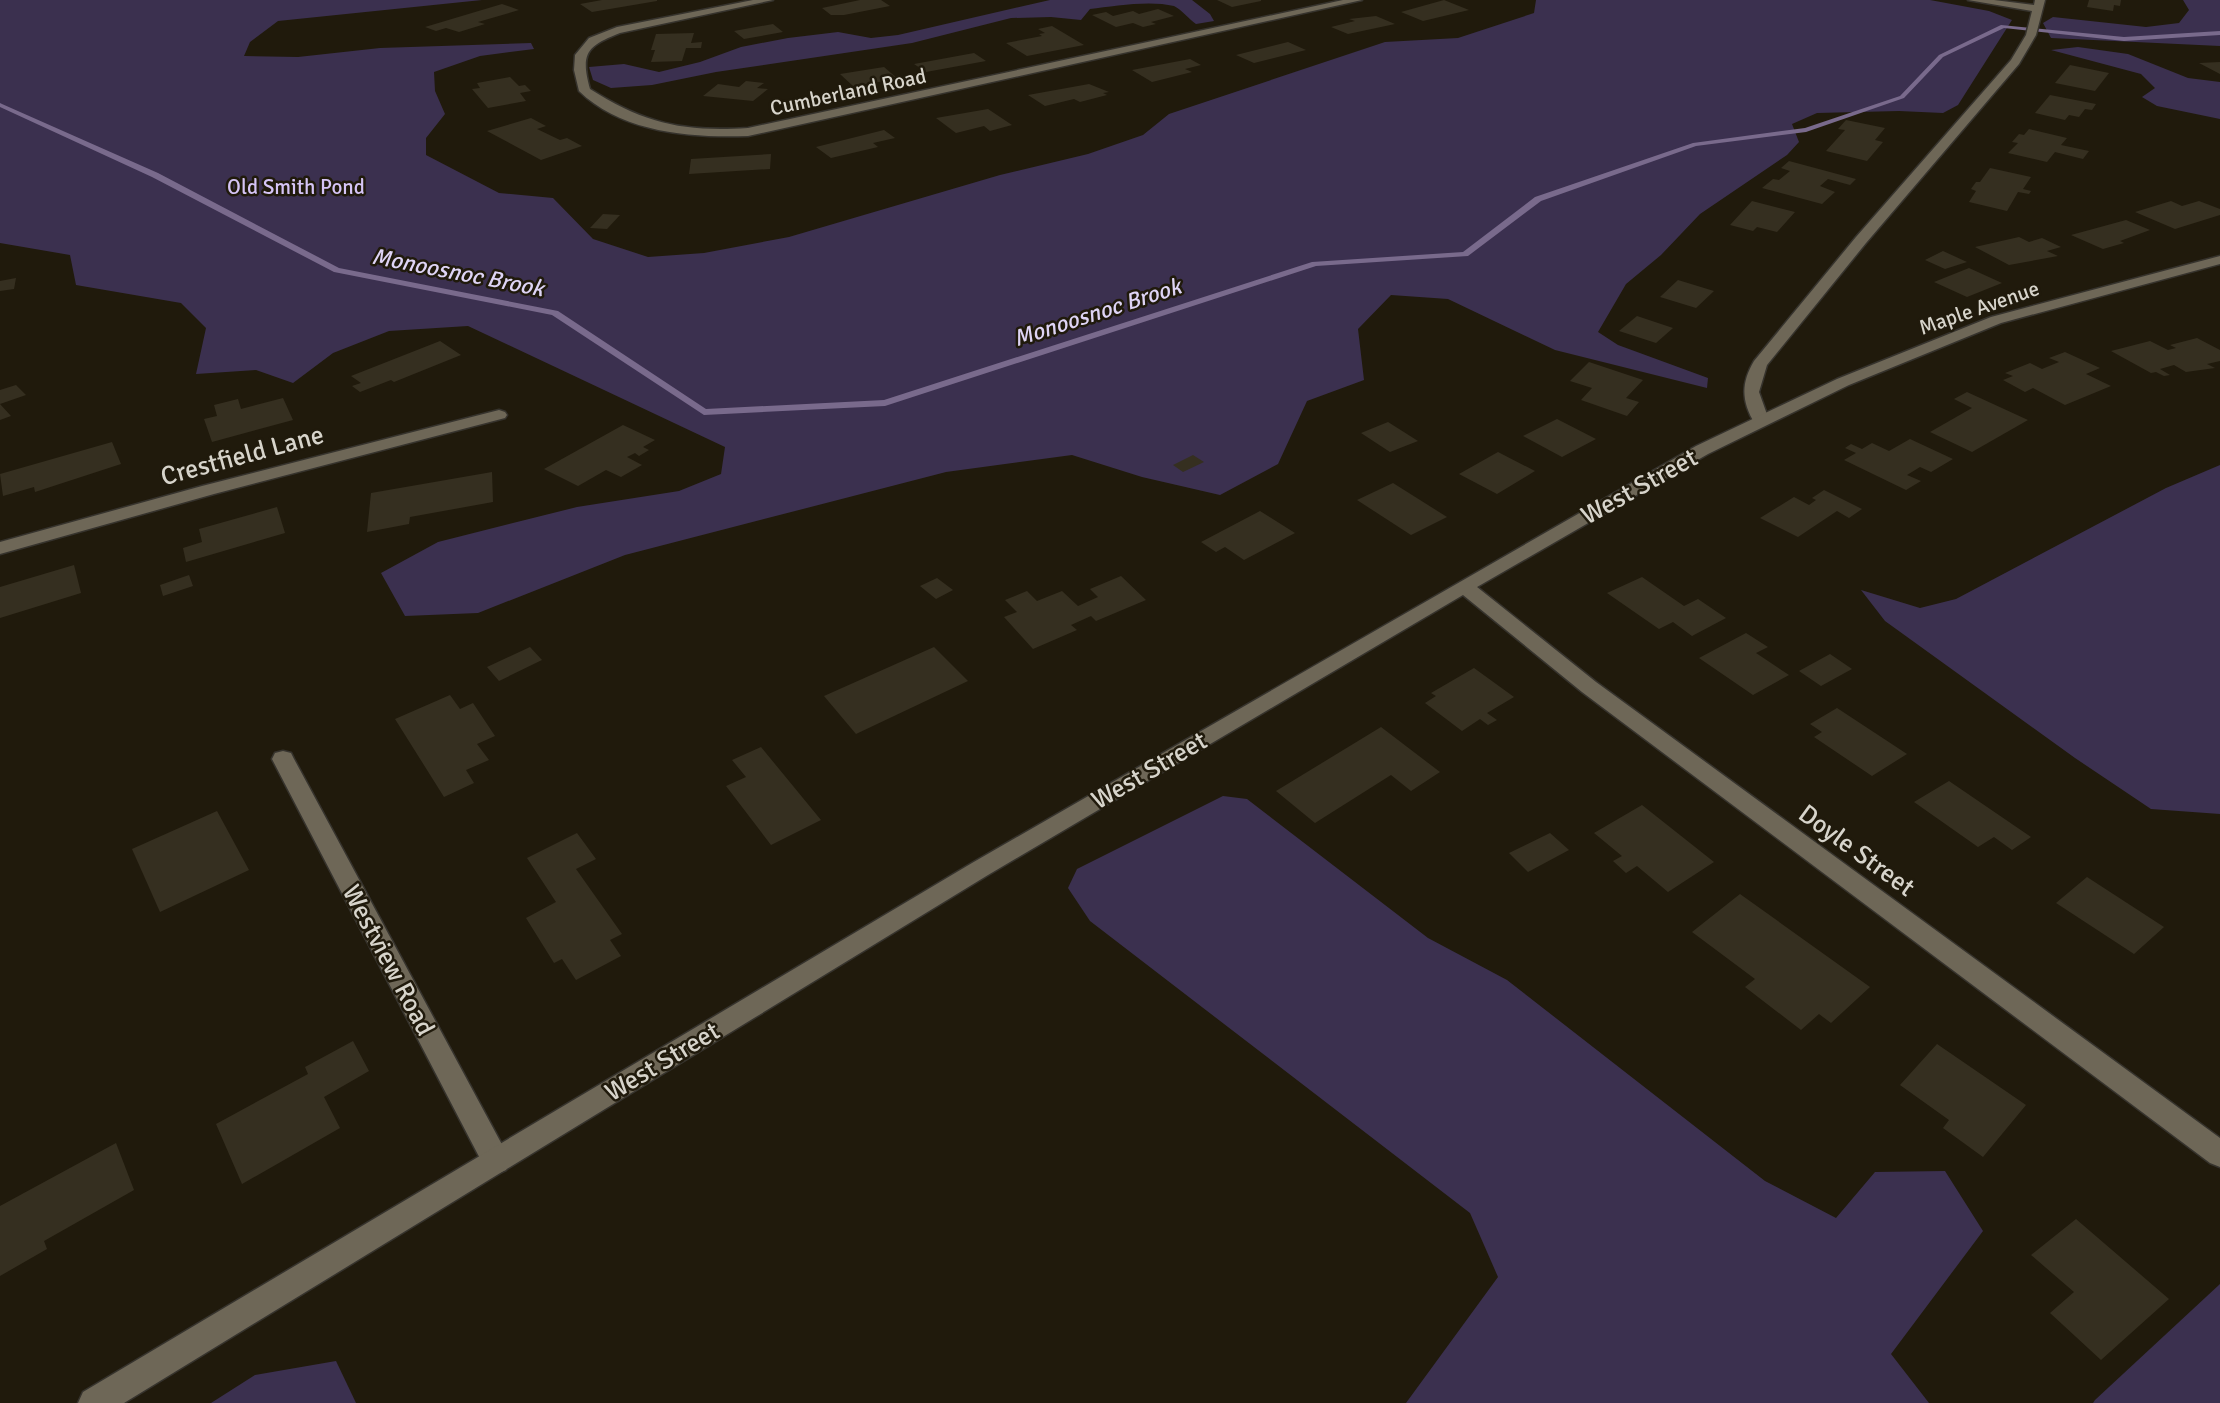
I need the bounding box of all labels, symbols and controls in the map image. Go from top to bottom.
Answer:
street label: Cumberland Road [767,63,929,121]
park label: Old Smith Pond [227,174,365,200]
water label: Monoosnoc Brook [369,242,549,304]
water label: Monoosnoc Brook [1010,271,1187,353]
street label: Maple Avenue [1915,275,2043,341]
street label: Crestfield Lane [157,419,327,493]
street label: West Street [1576,442,1703,532]
street label: West Street [1086,725,1213,817]
street label: Doyle Street [1792,798,1921,904]
street label: Westview Road [335,880,441,1041]
street label: West Street [599,1015,726,1109]

